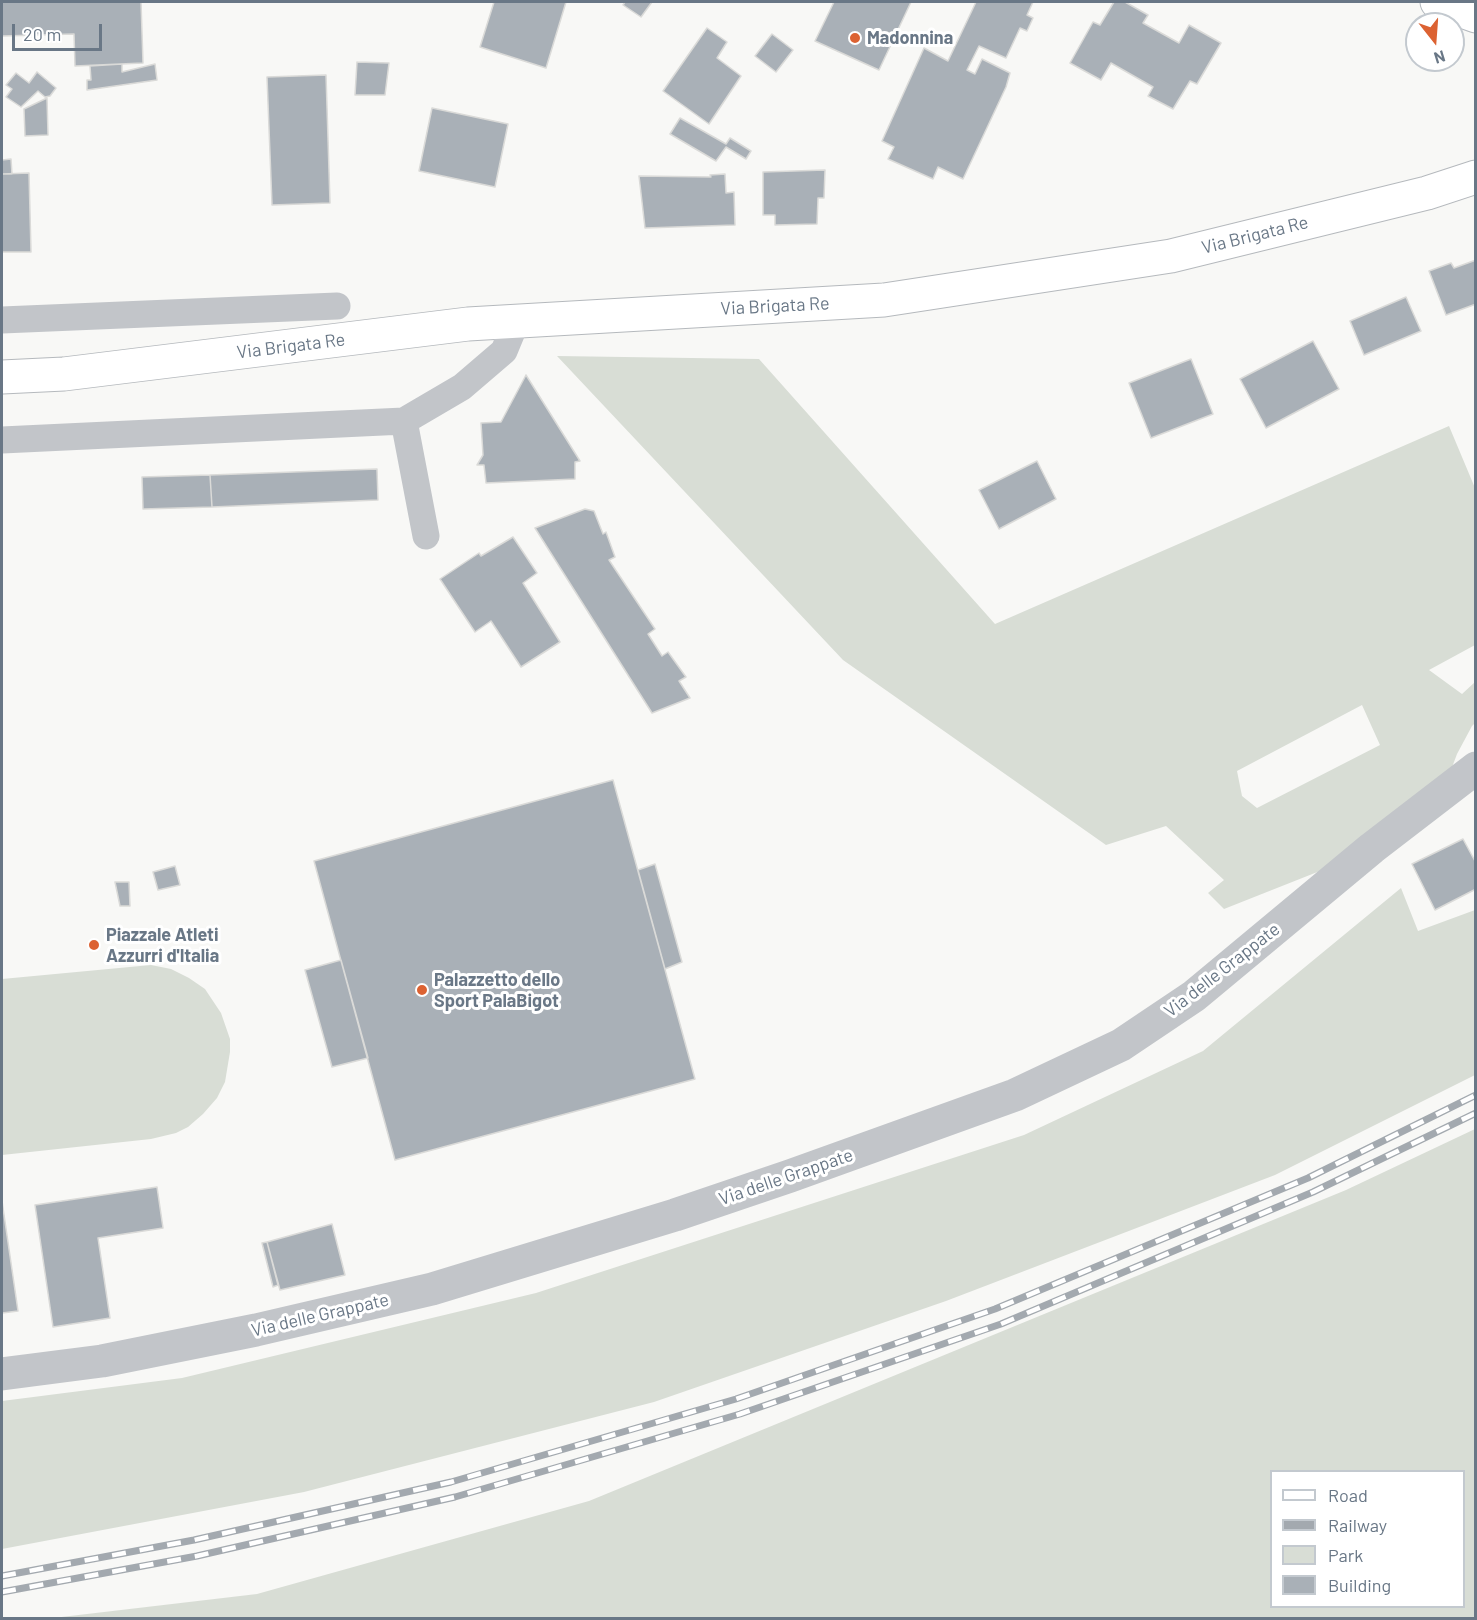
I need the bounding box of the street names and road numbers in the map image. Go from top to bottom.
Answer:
street label: Via Brigata Re [1199,211,1311,259]
street label: Via Brigata Re [720,292,830,320]
street label: Via Brigata Re [236,329,346,363]
street label: Via delle Grappate [1160,918,1284,1022]
street label: Via delle Grappate [716,1144,856,1210]
street label: Via delle Grappate [249,1289,391,1341]

